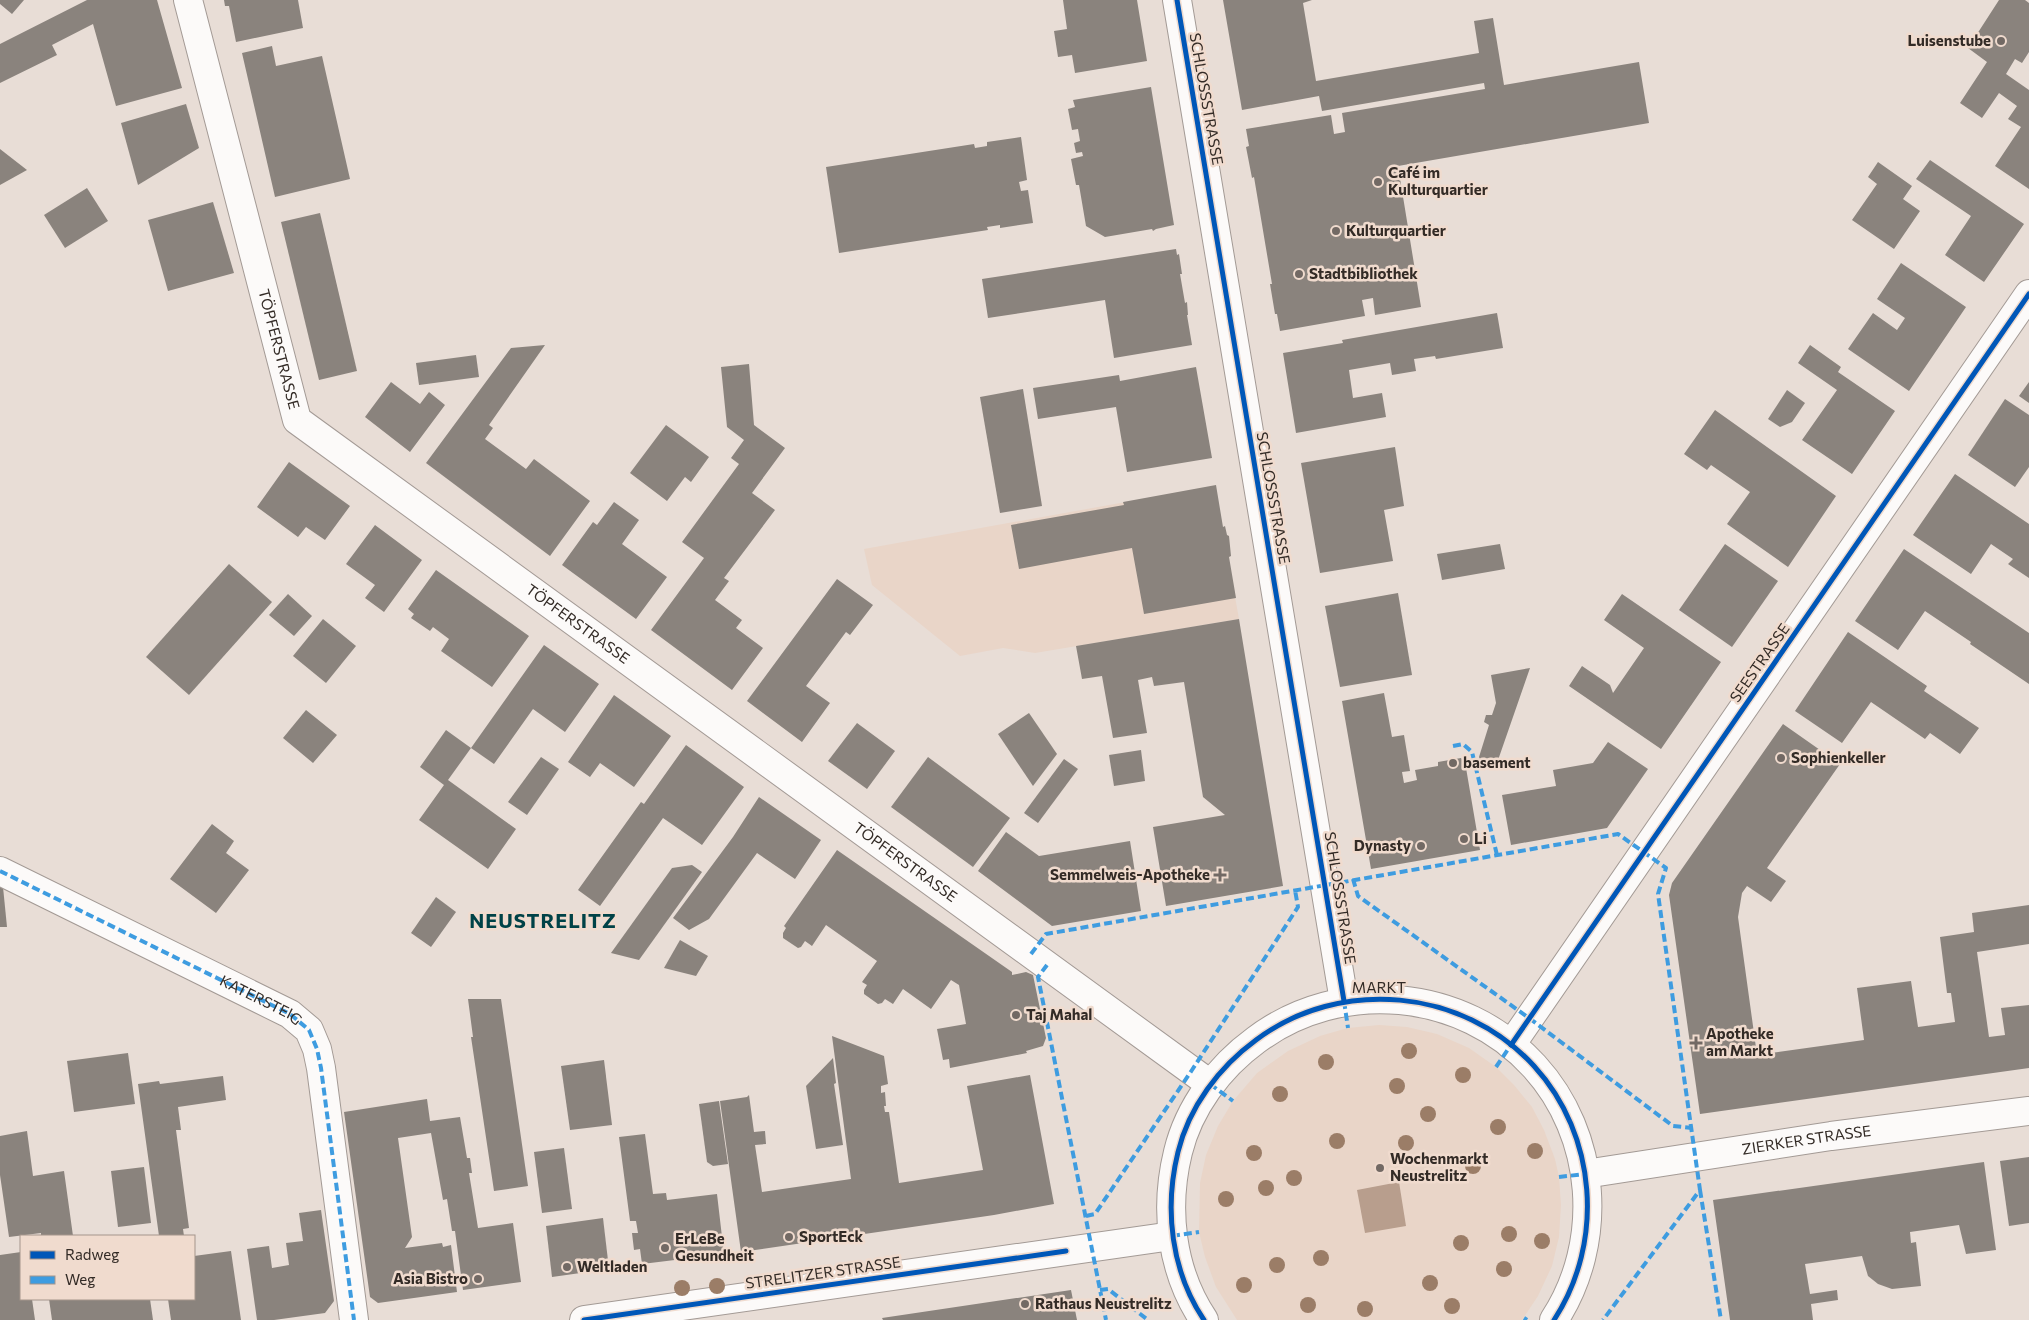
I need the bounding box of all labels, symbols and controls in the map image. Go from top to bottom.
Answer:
street label: SCHLOSSSTRASSE [1187,31,1227,166]
place label: Luisenstube [1907,31,1991,49]
marker: Luisenstube [1995,35,2007,47]
place label: Café im Kulturquartier [1388,163,1488,198]
marker: Café im Kulturquartier [1372,176,1384,188]
place label: Kulturquartier [1346,221,1446,239]
marker: Kulturquartier [1330,225,1342,237]
place label: Stadtbibliothek [1309,264,1418,282]
marker: Stadtbibliothek [1293,268,1305,280]
street label: TÖPFERSTRASSE [255,287,304,411]
street label: SCHLOSSSTRASSE [1254,430,1294,565]
street label: TÖPFERSTRASSE [523,580,634,667]
street label: SEESTRASSE [1726,620,1793,705]
place label: Sophienkeller [1791,748,1886,766]
marker: Sophienkeller [1775,752,1787,764]
place label: basement [1463,753,1531,771]
marker: basement [1447,757,1459,769]
street label: TÖPFERSTRASSE [851,818,961,905]
place label: Li [1474,829,1487,847]
street label: SCHLOSSSTRASSE [1322,830,1360,965]
marker: Li [1458,833,1470,845]
place label: Dynasty [1354,836,1412,854]
marker: Dynasty [1415,840,1427,852]
place label: Semmelweis-Apotheke [1050,865,1210,883]
marker: Semmelweis-Apotheke [1214,869,1226,881]
district label: NEUSTRELITZ [469,908,617,932]
street label: KATERSTEIG [217,971,306,1028]
street label: MARKT [1352,978,1407,996]
place label: Taj Mahal [1026,1005,1092,1023]
marker: Taj Mahal [1010,1009,1022,1021]
place label: Apotheke am Markt [1706,1024,1774,1059]
marker: Apotheke am Markt [1690,1037,1702,1049]
street label: ZIERKER STRASSE [1740,1121,1872,1158]
place label: Wochenmarkt Neustrelitz [1390,1149,1488,1184]
marker: Wochenmarkt Neustrelitz [1374,1162,1386,1174]
place label: SportEck [799,1227,864,1245]
place label: ErLeBe Gesundheit [675,1229,754,1264]
marker: SportEck [783,1231,795,1243]
legend [20,1235,195,1300]
marker: ErLeBe Gesundheit [659,1242,671,1254]
text: Radweg [65,1245,119,1263]
street label: STRELITZER STRASSE [744,1252,902,1292]
place label: Weltladen [577,1257,647,1275]
marker: Weltladen [561,1261,573,1273]
place label: Asia Bistro [393,1269,468,1287]
text: Weg [65,1270,95,1288]
marker: Asia Bistro [472,1273,484,1285]
place label: Rathaus Neustrelitz [1035,1294,1172,1312]
marker: Rathaus Neustrelitz [1019,1298,1031,1310]

